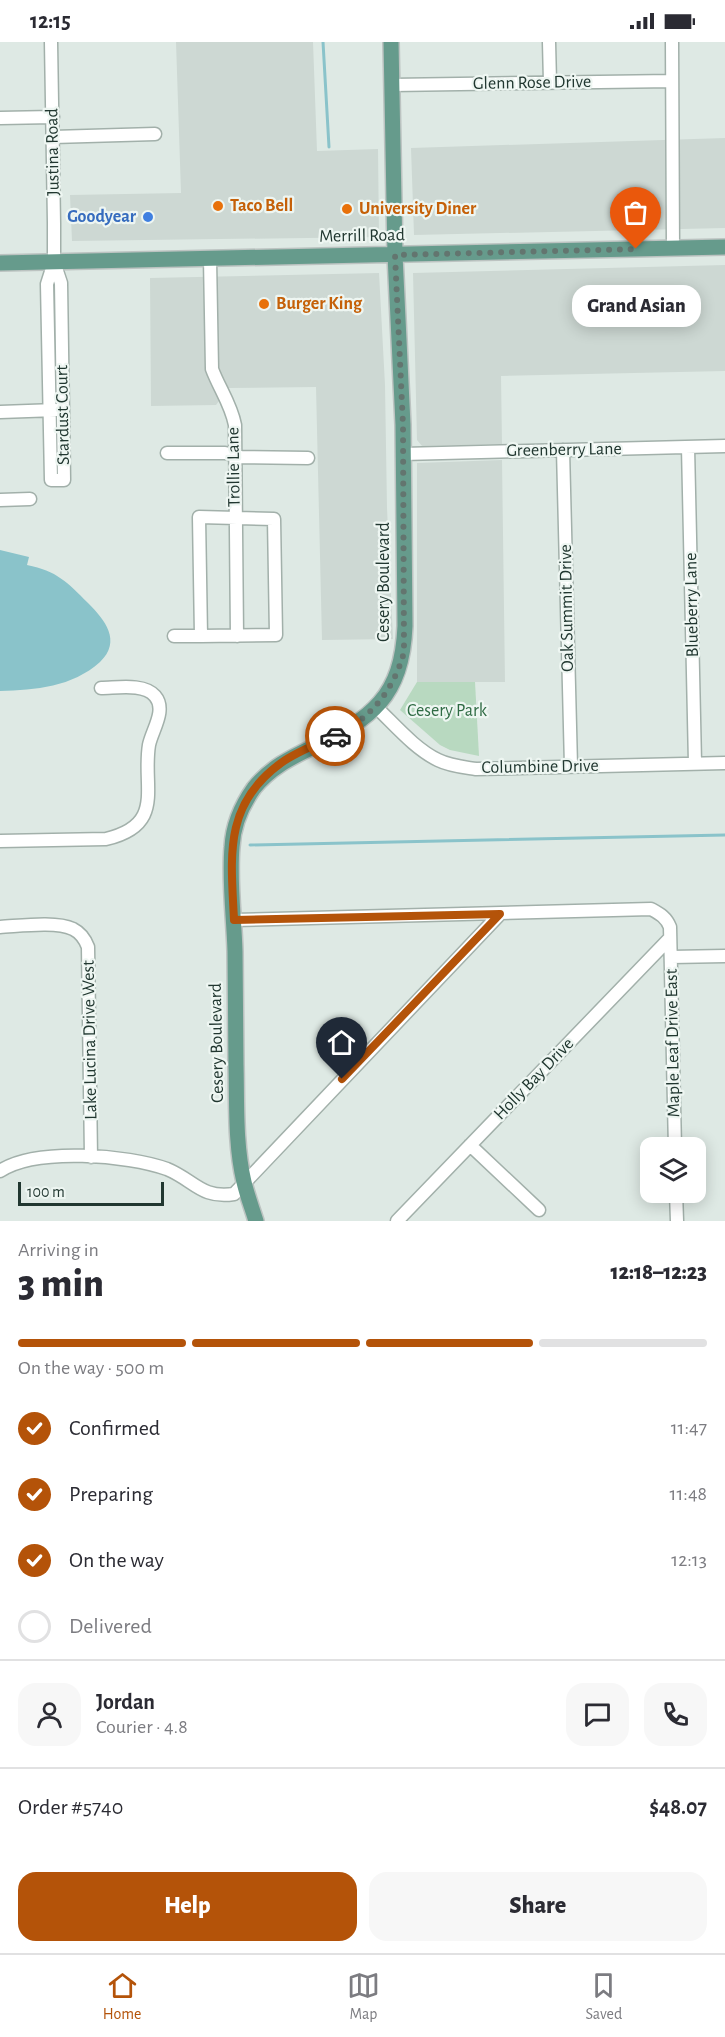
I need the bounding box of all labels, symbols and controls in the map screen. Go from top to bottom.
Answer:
text: 12:15 [30,10,71,32]
street label: Glenn Rose Drive [473,73,591,93]
street label: Justina Road [43,108,63,196]
pin [610,187,661,249]
icon: bag [619,196,652,229]
place label: Taco Bell [230,197,293,215]
marker: Taco Bell [211,199,225,213]
place label: University Diner [359,200,477,218]
marker: University Diner [340,202,354,216]
place label: Goodyear [67,208,137,226]
marker: Goodyear [141,210,155,224]
street label: Merrill Road [319,226,405,246]
callout: Grand Asian [572,285,700,327]
place label: Burger King [276,295,363,313]
text: Grand Asian [587,296,686,316]
marker: Burger King [257,297,271,311]
street label: Stardust Court [53,364,73,465]
street label: Trollie Lane [224,427,244,507]
street label: Greenberry Lane [506,440,622,460]
street label: Cesery Boulevard [375,522,393,642]
street label: Oak Summit Drive [557,544,577,672]
street label: Blueberry Lane [682,552,702,658]
park label: Cesery Park [407,702,488,720]
courier [305,706,365,766]
icon: car [319,720,352,753]
street label: Columbine Drive [481,757,599,777]
street label: Lake Lucina Drive West [80,960,100,1120]
street label: Maple Leaf Drive East [663,968,683,1118]
street label: Cesery Boulevard [207,983,227,1103]
pin [316,1017,367,1079]
icon: home [325,1026,358,1059]
street label: Holly Bay Drive [491,1035,577,1123]
map controls [640,1137,706,1203]
button: layers [640,1137,706,1203]
scale bar [18,1179,164,1206]
text: 100 m [27,1184,65,1200]
text: Arriving in [18,1240,99,1260]
text: 12:18–12:23 [610,1261,707,1283]
text: 3 min [18,1265,104,1304]
text: On the way · 500 m [18,1358,164,1378]
icon: check [18,1412,51,1445]
text: Confirmed [69,1417,160,1439]
text: 11:47 [671,1418,707,1438]
icon: check [18,1478,51,1511]
text: Preparing [69,1483,153,1505]
text: 11:48 [670,1484,707,1504]
icon: check [18,1544,51,1577]
text: On the way [69,1549,164,1571]
text: 12:13 [671,1550,707,1570]
text: Delivered [69,1615,152,1637]
button: person [18,1683,81,1746]
button: chat [566,1683,629,1746]
button: phone [644,1683,707,1746]
text: Jordan [96,1691,155,1713]
text: Courier · 4.8 [96,1717,188,1737]
text: Order #5740 [18,1796,123,1818]
text: $48.07 [649,1796,707,1818]
button: Help [18,1872,357,1941]
button: Share [369,1872,707,1941]
tab: Home [103,1969,141,2024]
tab: Map [347,1969,380,2024]
tab: Saved [586,1969,622,2024]

